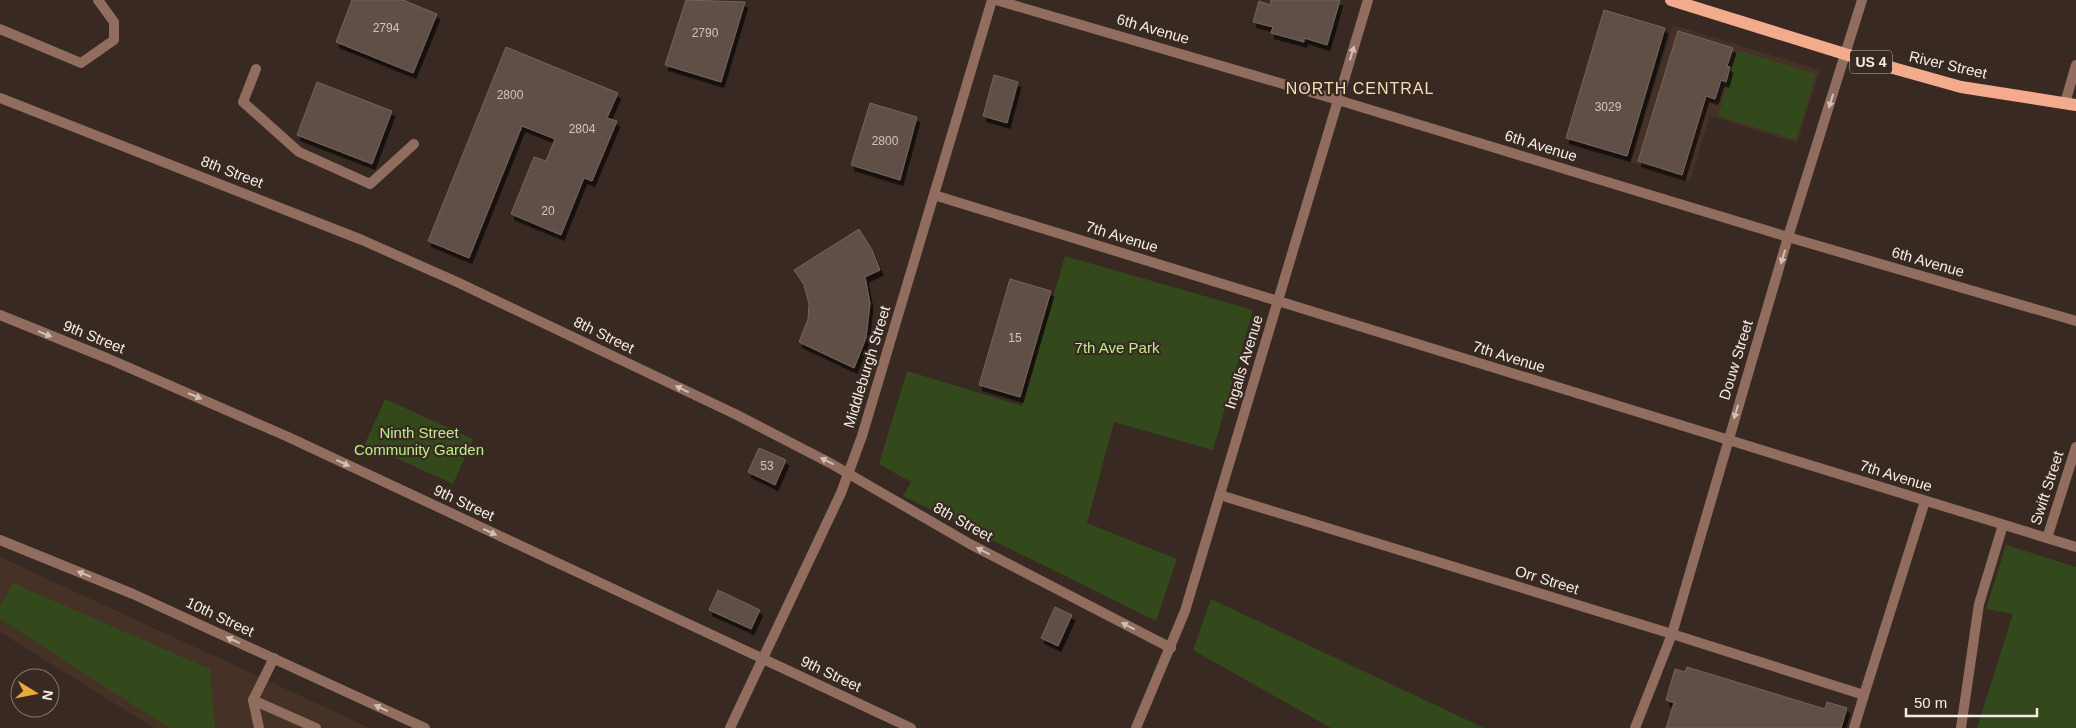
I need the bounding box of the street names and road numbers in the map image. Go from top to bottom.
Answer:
street label: 6th Avenue [1115,10,1191,47]
street label: River Street [1908,47,1989,82]
road number: US 4 [1850,51,1892,74]
street label: 6th Avenue [1503,126,1579,165]
street label: 8th Street [199,152,266,191]
street label: 7th Avenue [1084,217,1160,256]
street label: 6th Avenue [1890,243,1966,280]
street label: Middleburgh Street [840,303,893,430]
street label: 8th Street [571,313,638,357]
street label: Ingalls Avenue [1221,313,1266,411]
street label: 9th Street [61,316,128,357]
street label: Douw Street [1715,317,1756,402]
street label: 7th Avenue [1471,337,1547,376]
street label: Swift Street [2027,448,2067,527]
street label: 7th Avenue [1858,456,1934,495]
street label: 9th Street [431,481,498,524]
street label: 8th Street [931,498,997,545]
street label: Orr Street [1513,562,1582,598]
street label: 10th Street [183,593,258,640]
street label: 9th Street [798,652,865,695]

